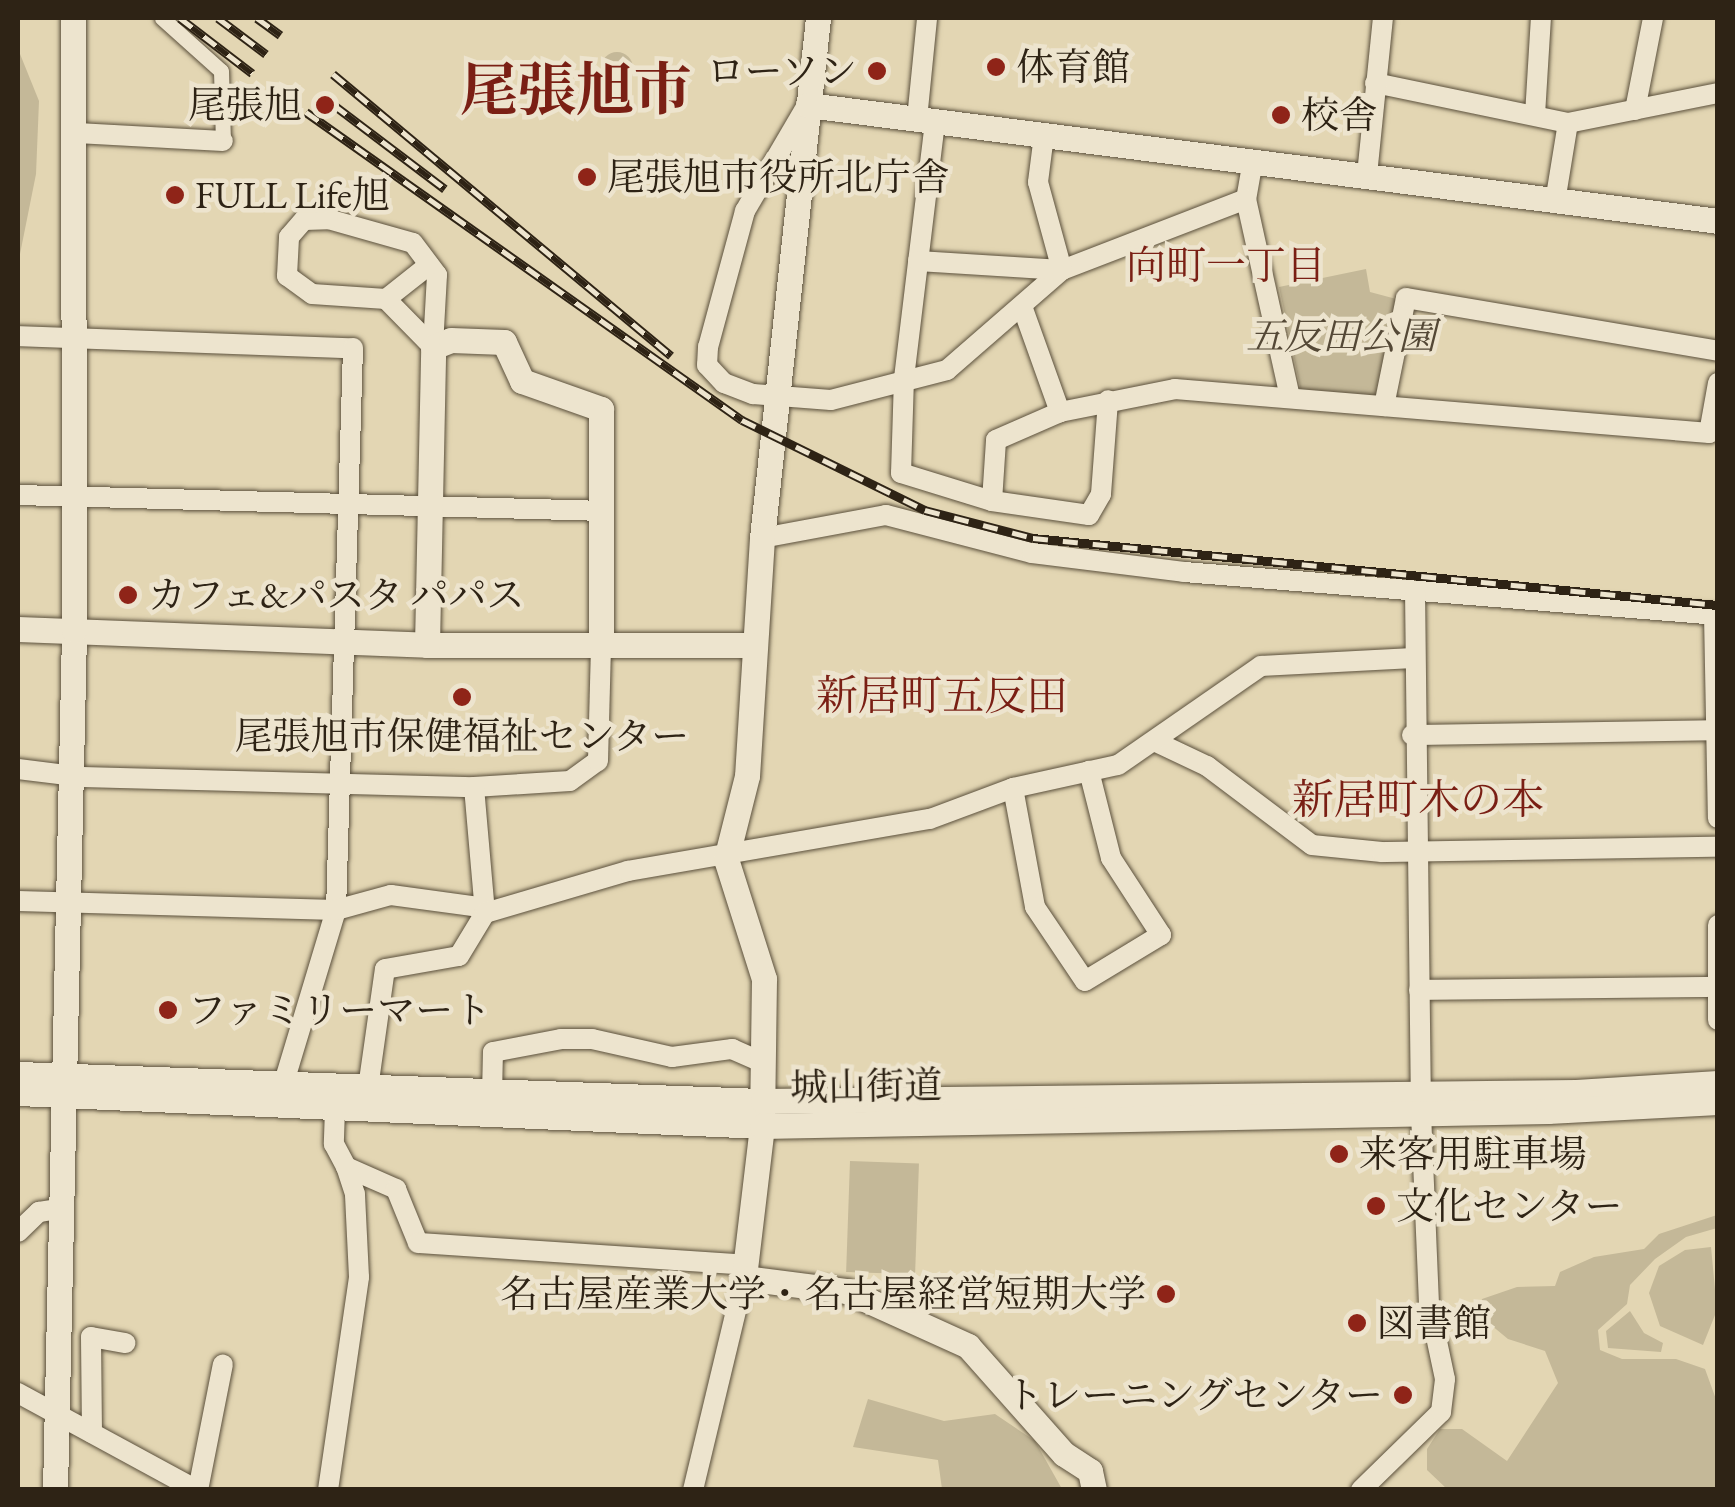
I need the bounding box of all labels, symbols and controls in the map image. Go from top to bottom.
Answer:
place label: 体育館 [1016,44,1130,90]
place label: ローソン [705,48,857,94]
district label: 尾張旭市 [460,55,692,125]
marker: 体育館 [985,56,1007,78]
marker: ローソン [866,60,888,82]
place label: 尾張旭 [188,82,302,128]
marker: 尾張旭 [312,92,338,118]
place label: 校舎 [1301,92,1377,138]
marker: 校舎 [1270,104,1292,126]
place label: 尾張旭市役所北庁舎 [607,154,949,200]
marker: 尾張旭市役所北庁舎 [576,166,598,188]
place label: FULL Life旭 [195,172,390,218]
marker: FULL Life旭 [164,184,186,206]
district label: 向町一丁目 [1126,241,1326,289]
park label: 五反田公園 [1246,313,1436,359]
place label: カフェ&パスタ パパス [148,572,526,618]
marker: カフェ&パスタ パパス [117,584,139,606]
district label: 新居町五反田 [816,671,1068,721]
marker: 尾張旭市保健福祉センター [451,686,473,708]
place label: 尾張旭市保健福祉センター [234,713,690,759]
district label: 新居町木の本 [1292,775,1544,825]
place label: ファミリーマート [188,987,492,1033]
marker: ファミリーマート [157,999,179,1021]
street label: 城山街道 [790,1062,942,1110]
place label: 来客用駐車場 [1359,1131,1587,1177]
marker: 来客用駐車場 [1328,1143,1350,1165]
place label: 文化センター [1396,1183,1624,1229]
marker: 文化センター [1365,1195,1387,1217]
place label: 名古屋産業大学・名古屋経営短期大学 [500,1271,1146,1317]
marker: 名古屋産業大学・名古屋経営短期大学 [1155,1283,1177,1305]
place label: 図書館 [1377,1300,1491,1346]
marker: 図書館 [1346,1312,1368,1334]
place label: トレーニングセンター [1003,1372,1383,1418]
marker: トレーニングセンター [1392,1384,1414,1406]

